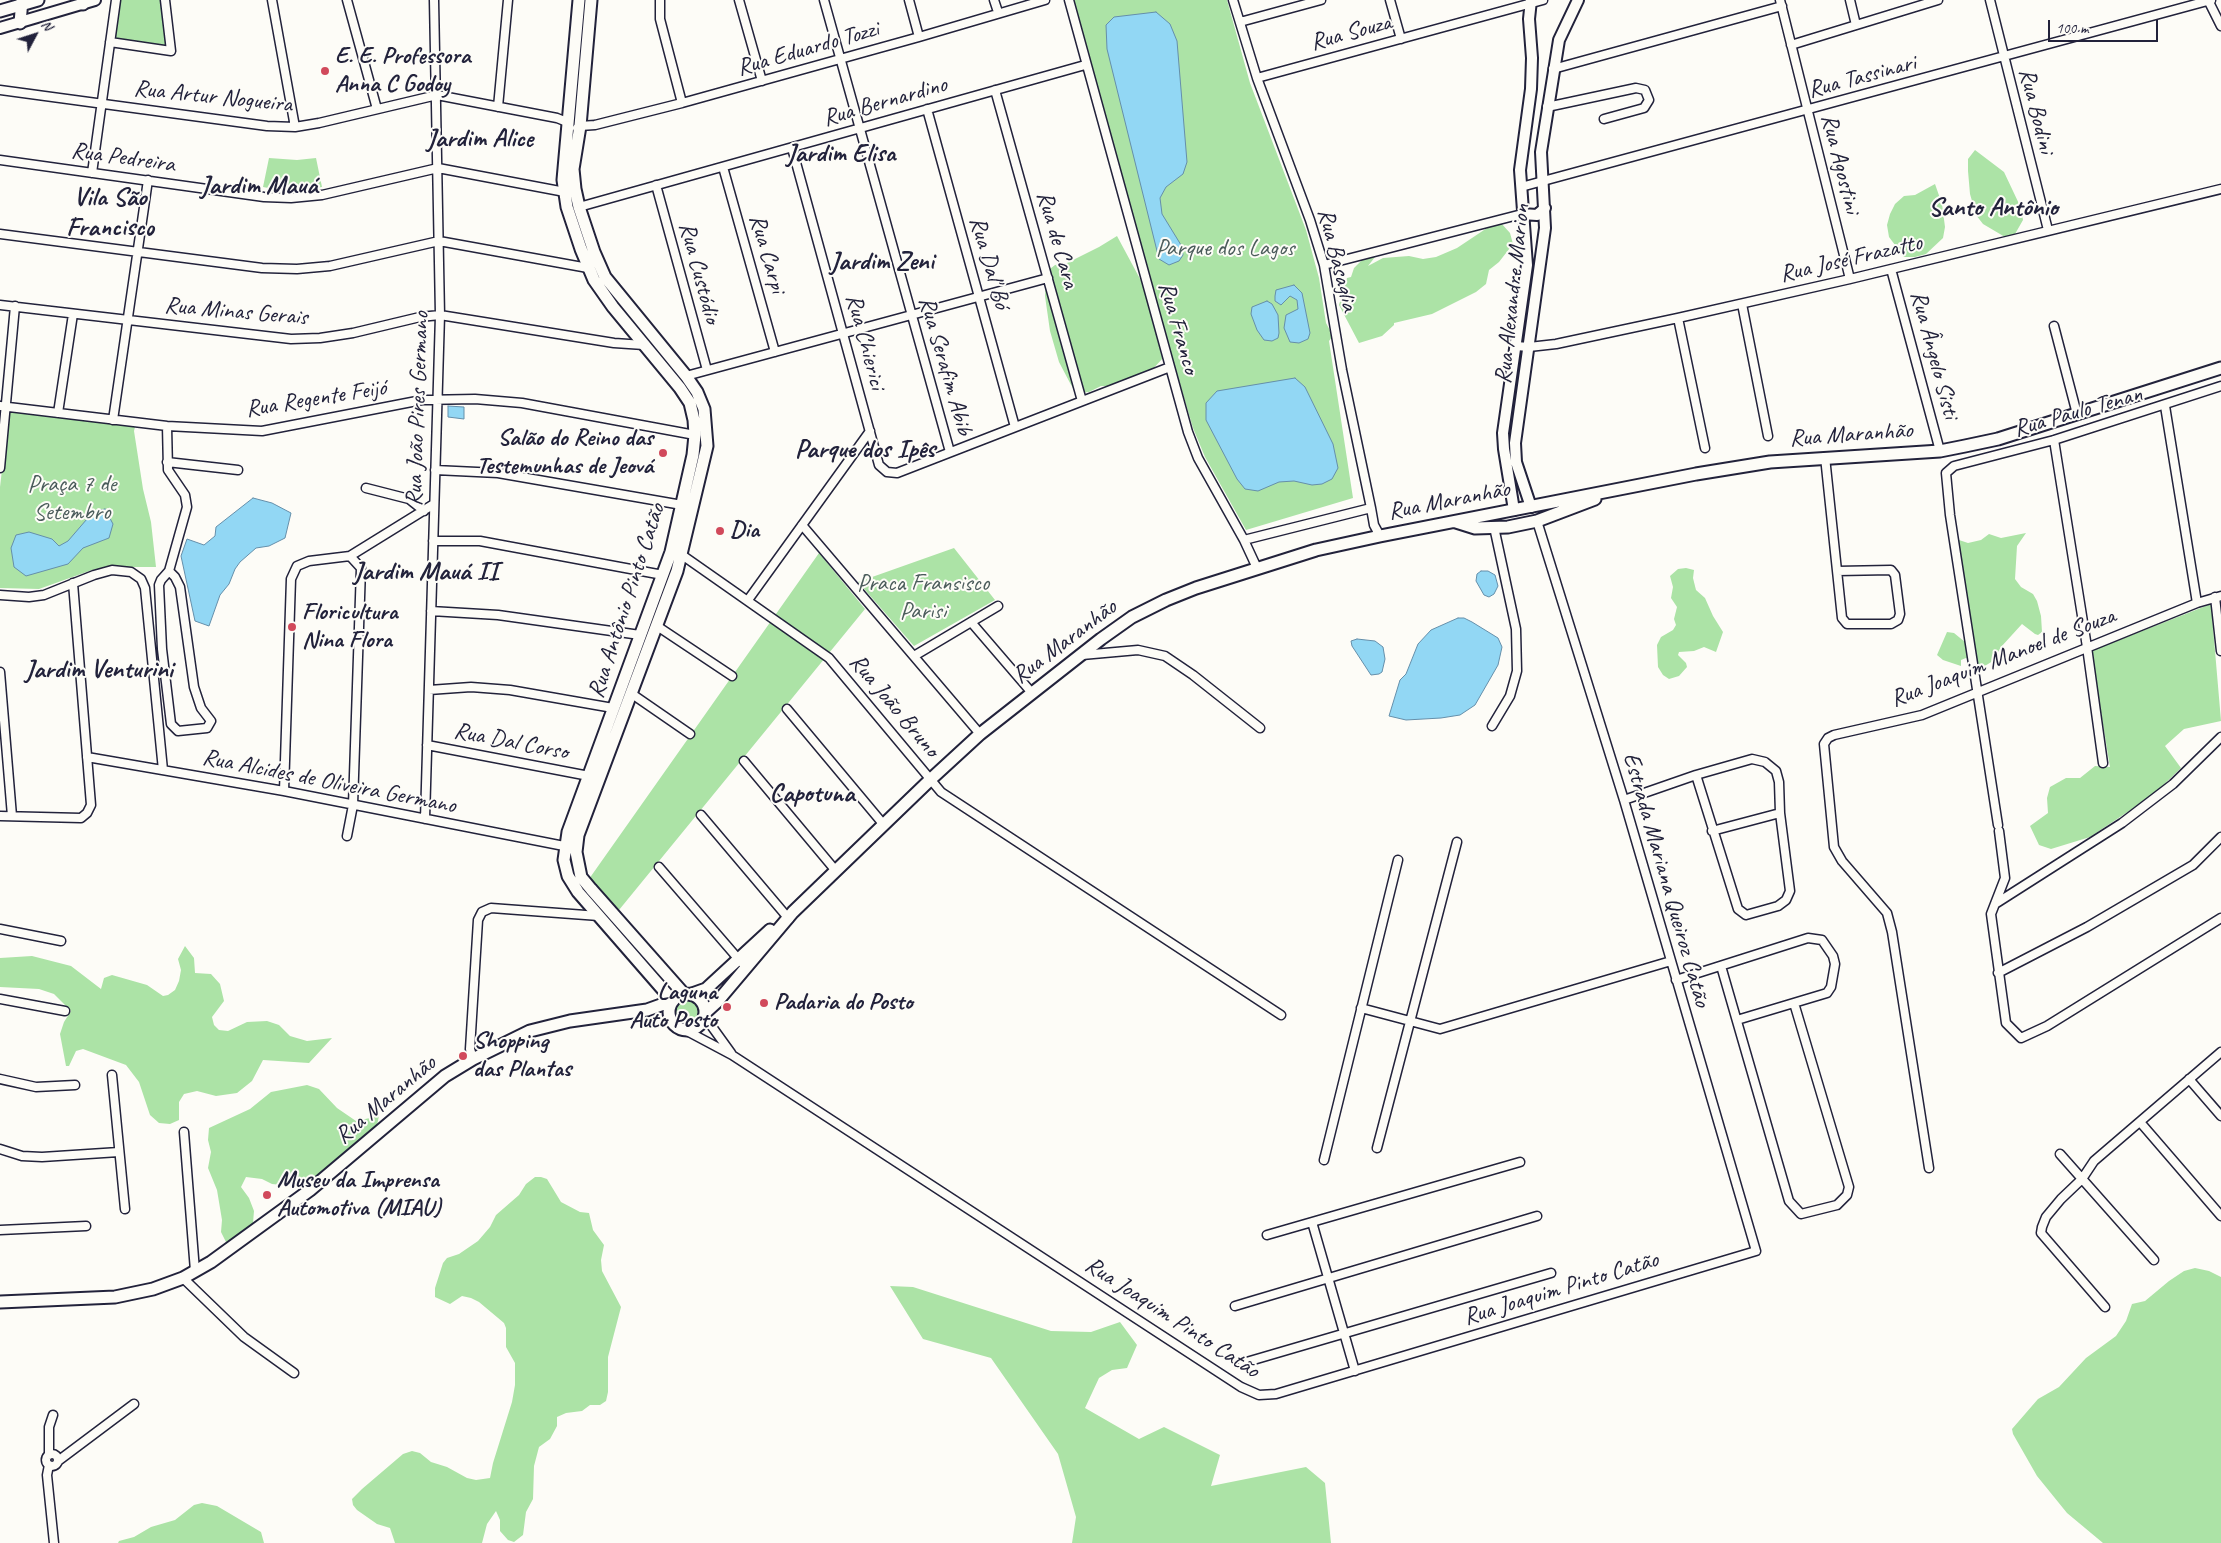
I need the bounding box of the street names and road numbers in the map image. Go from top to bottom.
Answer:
street label: Rua Souza [1307,8,1395,58]
street label: Rua Eduardo Tozzi [734,15,882,83]
street label: Rua Tassinari [1805,49,1919,105]
street label: Rua Bodini [2012,65,2060,157]
street label: Rua Bernardino [820,71,950,133]
street label: Rua Artur Nogueira [132,74,294,120]
street label: Rua Agostini [1814,111,1866,217]
street label: Rua Pedreira [69,136,177,180]
street label: Rua de Cara [1029,188,1085,292]
street label: Rua Alexandre Marion [1489,203,1537,385]
street label: Rua Basaglia [1310,206,1364,314]
street label: Rua Carpi [742,211,792,297]
street label: Rua Dal' Bó [962,214,1016,312]
street label: Rua Custódio [672,219,726,327]
street label: Rua José Frazatto [1777,229,1925,289]
street label: Rua Franco [1151,279,1205,377]
street label: Rua Ângelo Sisti [1903,288,1965,422]
street label: Rua Minas Gerais [163,291,309,333]
street label: Rua Chierici [838,291,892,393]
street label: Rua Serafim Abib [911,293,979,439]
street label: Rua João Pires Germano [400,311,436,507]
street label: Rua Regente Feijó [244,374,388,424]
street label: Rua Paulo Tenan [2010,380,2146,444]
street label: Rua Maranhão [1789,416,1913,454]
street label: Rua Maranhão [1386,475,1512,527]
street label: Rua Antônio Pinto Catão [582,500,672,702]
street label: Rua Maranhão [1007,593,1123,691]
street label: Rua Joaquim Manoel de Souza [1887,602,2119,714]
street label: Rua João Bruno [842,648,946,764]
street label: Rua Dal Corso [451,717,571,767]
street label: Rua Alcides de Oliveira Germano [200,743,458,821]
street label: Estrada Mariana Queiroz Catão [1616,750,1716,1010]
street label: Rua Maranhão [330,1049,442,1151]
street label: Rua Joaquim Pinto Catão [1460,1246,1662,1332]
street label: Rua Joaquim Pinto Catão [1079,1251,1265,1385]

